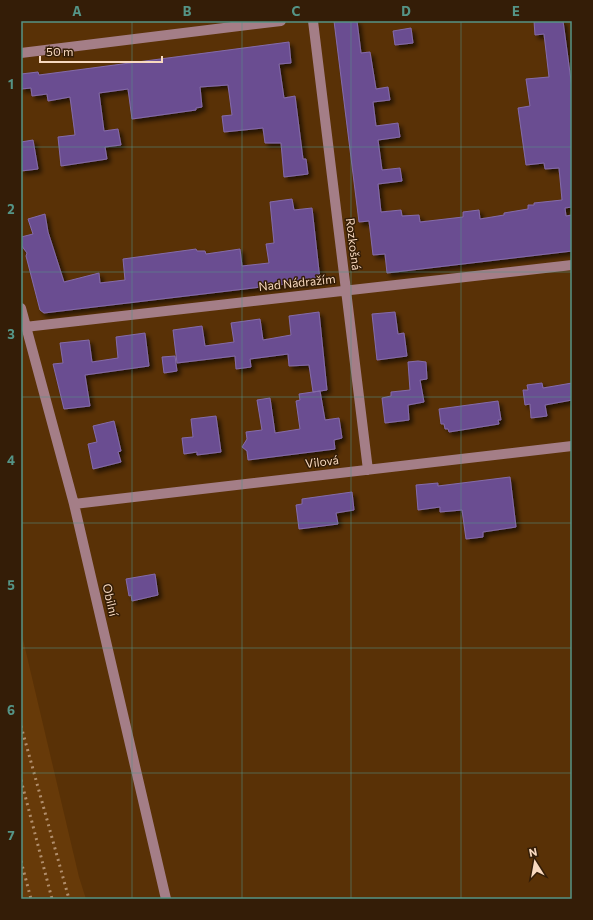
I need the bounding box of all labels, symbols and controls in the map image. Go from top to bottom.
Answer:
text: A [72,3,82,19]
text: B [183,3,192,19]
text: C [292,3,301,19]
text: D [401,3,411,19]
text: E [512,3,520,19]
scale bar [40,38,162,64]
text: 50 m [46,44,74,58]
text: 1 [8,76,14,92]
text: 2 [7,201,15,217]
street label: Rozkošná [344,217,364,271]
street label: Nad Nádražím [258,271,336,293]
text: 3 [7,326,15,342]
text: 4 [7,452,15,468]
street label: Vilová [304,452,339,470]
text: 5 [7,577,15,593]
street label: Obilní [100,582,122,618]
text: 6 [7,702,15,718]
text: 7 [7,827,15,843]
north arrow [515,842,555,882]
text: N [528,845,538,859]

